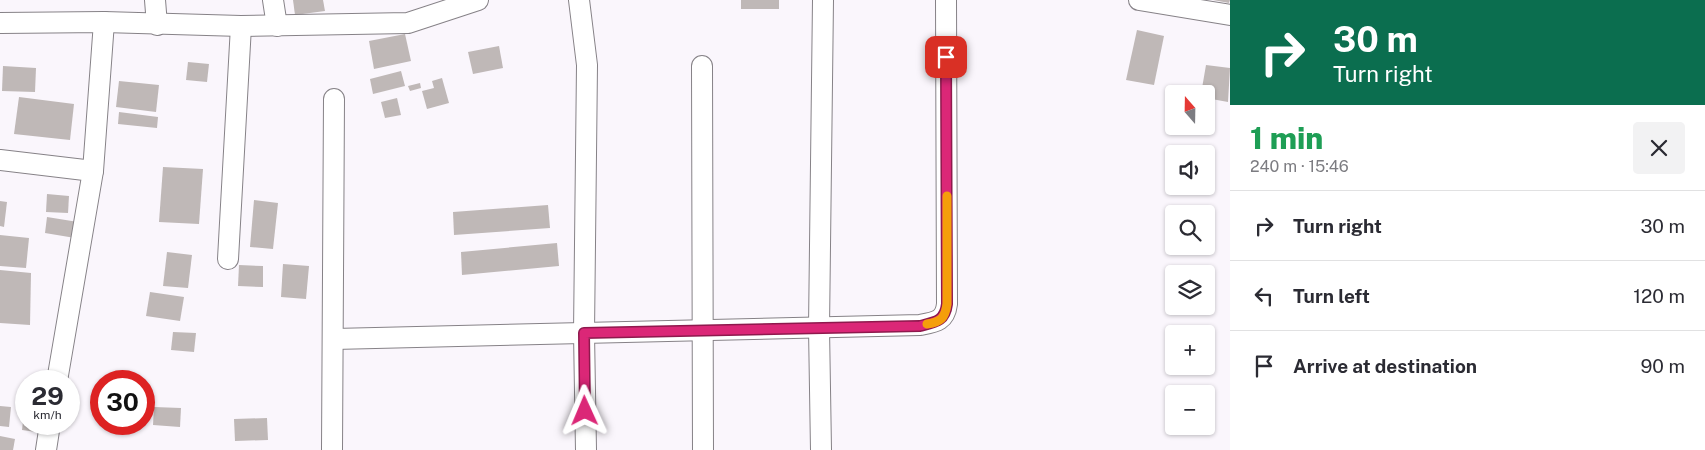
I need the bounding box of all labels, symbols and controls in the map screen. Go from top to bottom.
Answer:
text: 30 m [1333,19,1418,60]
icon: right [1250,20,1315,85]
pin [925,36,967,78]
icon: arrive [932,43,960,71]
text: Turn right [1333,61,1433,87]
north arrow [1165,85,1215,135]
map controls [1165,85,1215,435]
text: 1 min [1250,120,1323,156]
button: close [1633,122,1685,174]
button: sound [1165,145,1215,195]
text: 240 m · 15:46 [1250,157,1349,176]
button: search [1165,205,1215,255]
icon: right [1250,212,1278,240]
text: Turn right [1293,215,1382,237]
text: 30 m [1640,215,1685,237]
button: layers [1165,265,1215,315]
icon: left [1250,282,1278,310]
text: Turn left [1293,285,1370,307]
text: 120 m [1633,285,1685,307]
button: + [1165,325,1215,375]
icon: arrive [1250,352,1278,380]
text: Arrive at destination [1293,355,1477,377]
text: 90 m [1641,355,1685,377]
speed limit sign: 30 [90,370,155,435]
text: 29 [31,381,64,411]
position arrow [558,384,610,436]
button: − [1165,385,1215,435]
text: km/h [33,408,62,422]

